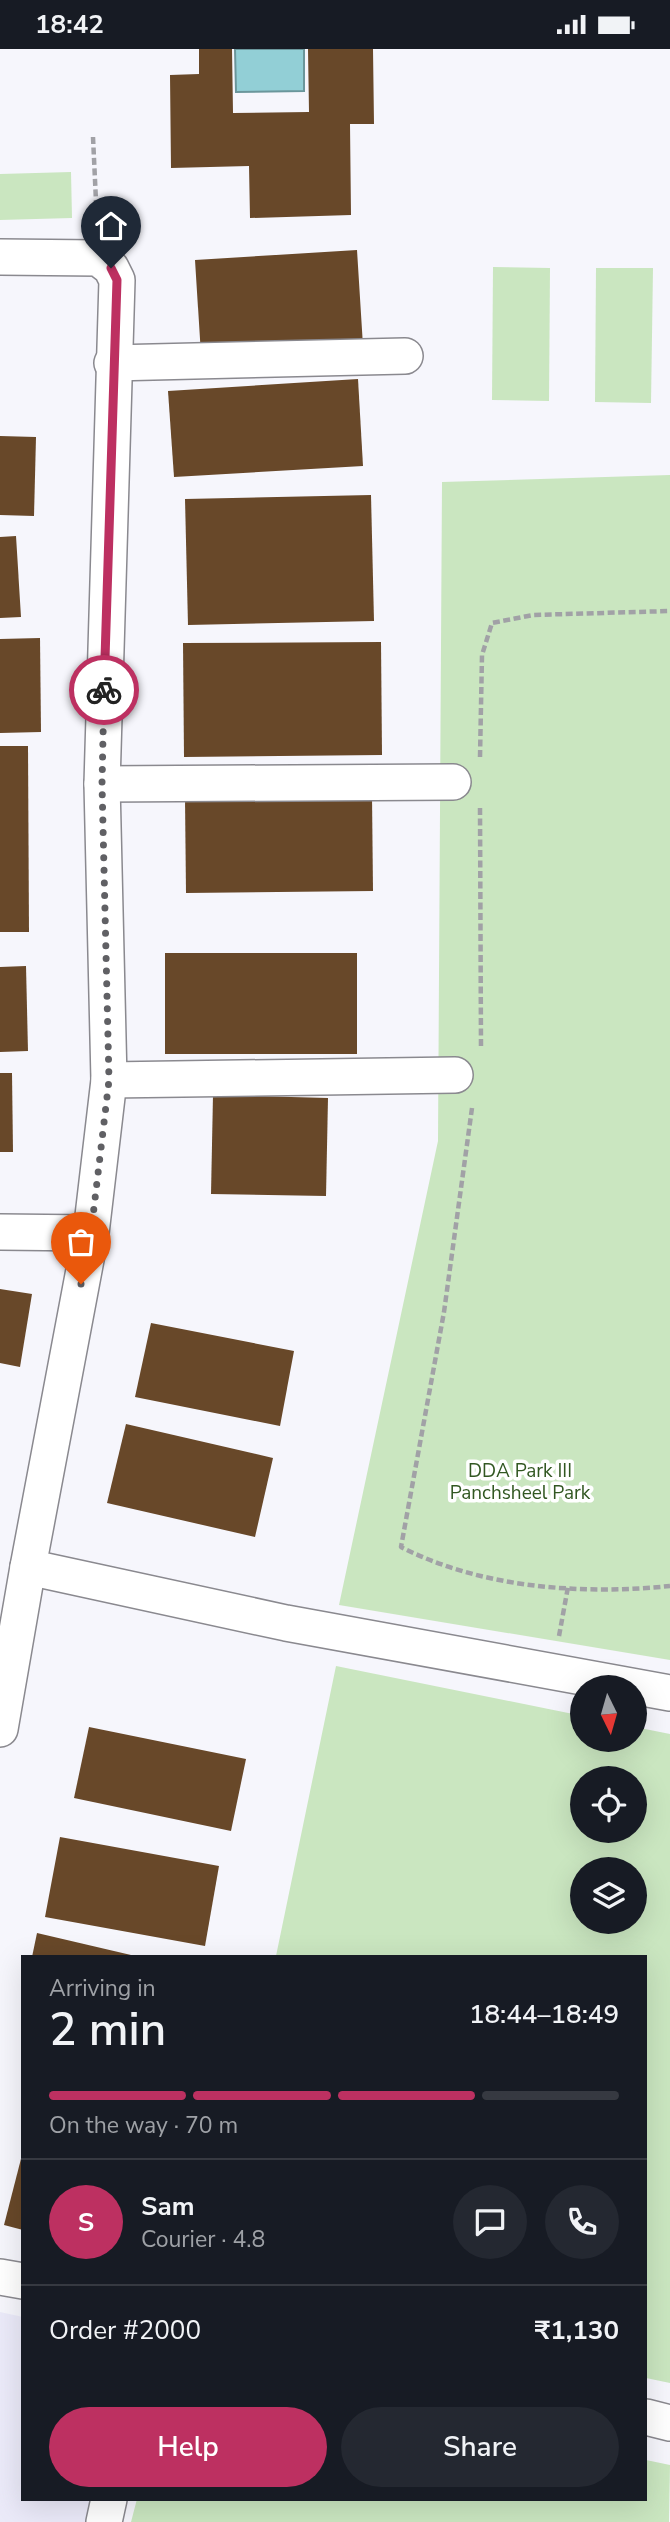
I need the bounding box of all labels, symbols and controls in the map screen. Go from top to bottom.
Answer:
text: 18:42 [35,7,104,42]
pin [81,196,141,268]
icon: home [92,207,130,245]
courier [69,655,139,725]
icon: bike [85,671,123,709]
pin [51,1212,111,1284]
icon: bag [62,1223,100,1261]
park label: DDA Park III Panchsheel Park [450,1458,591,1506]
north arrow [570,1675,648,1752]
map controls [570,1675,647,1934]
button: locate [570,1766,647,1843]
button: layers [570,1857,647,1934]
text: Arriving in [49,1973,156,2004]
text: 18:44–18:49 [469,1997,619,2032]
text: 2 min [49,1998,166,2061]
text: On the way · 70 m [49,2110,238,2141]
button: chat [453,2185,527,2259]
button: phone [545,2185,619,2259]
text: Sam [141,2189,194,2224]
text: S [78,2205,94,2240]
text: Courier · 4.8 [141,2224,265,2255]
text: Order #2000 [49,2313,201,2348]
text: ₹1,130 [535,2313,619,2348]
button: Help [49,2407,327,2487]
button: Share [341,2407,619,2487]

